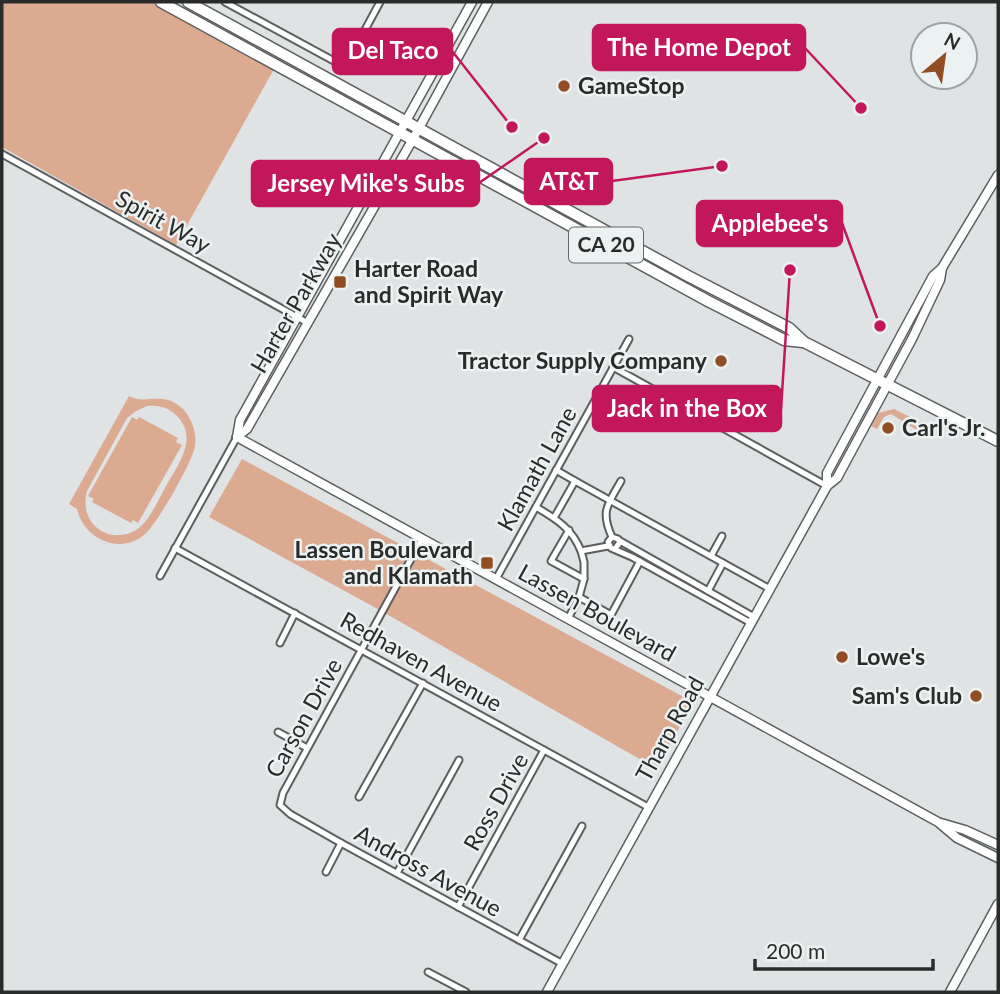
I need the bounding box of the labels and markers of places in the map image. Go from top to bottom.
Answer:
callout: The Home Depot [593,25,805,70]
callout: Del Taco [333,29,452,74]
place label: GameStop [578,71,685,99]
marker: GameStop [556,78,572,94]
callout: AT&T [525,159,612,204]
callout: Jersey Mike's Subs [252,161,479,206]
callout: Applebee's [697,201,842,246]
place label: Harter Road and Spirit Way [354,254,504,308]
marker: Harter Road and Spirit Way [332,274,348,290]
place label: Tractor Supply Company [458,346,708,374]
marker: Tractor Supply Company [713,353,729,369]
callout: Jack in the Box [593,386,781,431]
place label: Carl's Jr. [902,413,986,441]
marker: Carl's Jr. [880,420,896,436]
place label: Lassen Boulevard and Klamath [295,535,473,589]
marker: Lassen Boulevard and Klamath [479,555,495,571]
place label: Lowe's [856,642,925,670]
marker: Lowe's [834,649,850,665]
place label: Sam's Club [852,681,962,709]
marker: Sam's Club [968,688,984,704]

